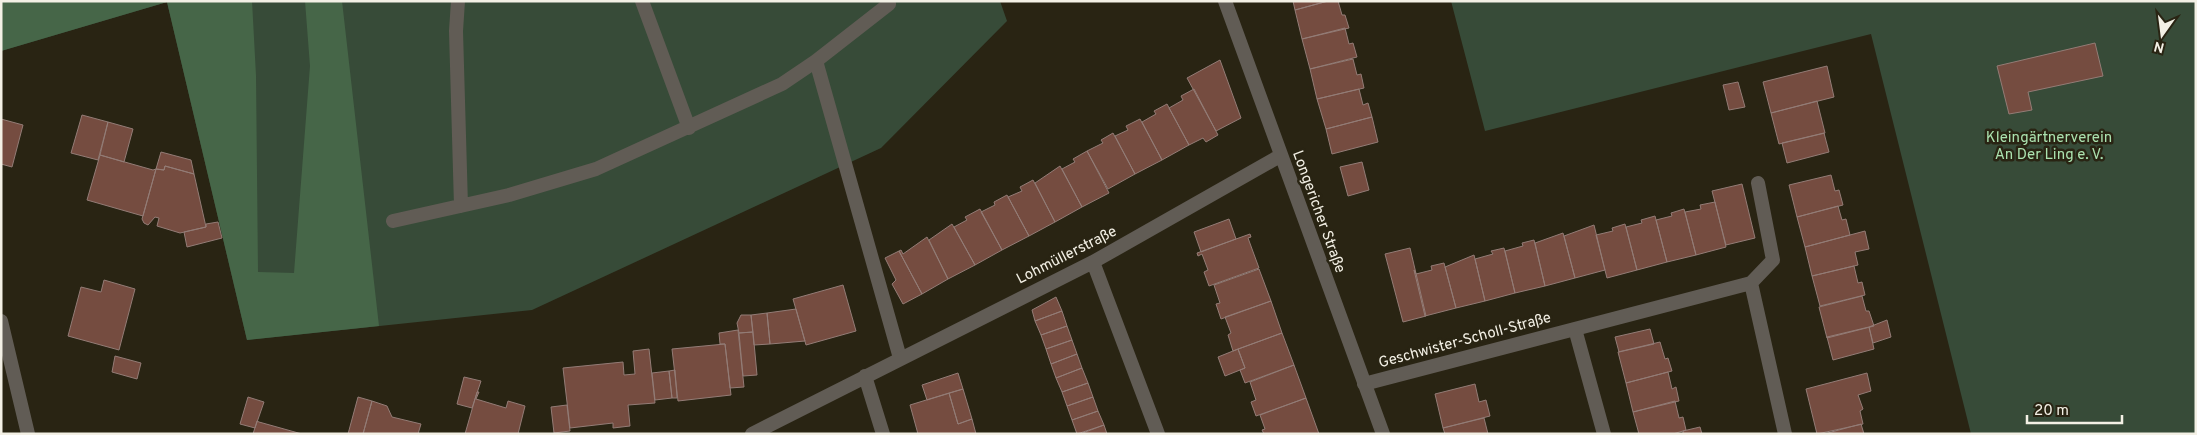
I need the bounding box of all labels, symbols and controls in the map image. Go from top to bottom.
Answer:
north arrow [2137,10,2187,60]
text: N [2152,37,2166,56]
park label: Kleingärtnerverein An Der Ling e. V. [1986,129,2112,165]
street label: Longericher Straße [1287,148,1349,276]
street label: Lohmüllerstraße [1014,223,1120,289]
street label: Geschwister-Scholl-Straße [1377,309,1553,373]
scale bar [2027,392,2122,424]
text: 20 m [2034,402,2069,421]

